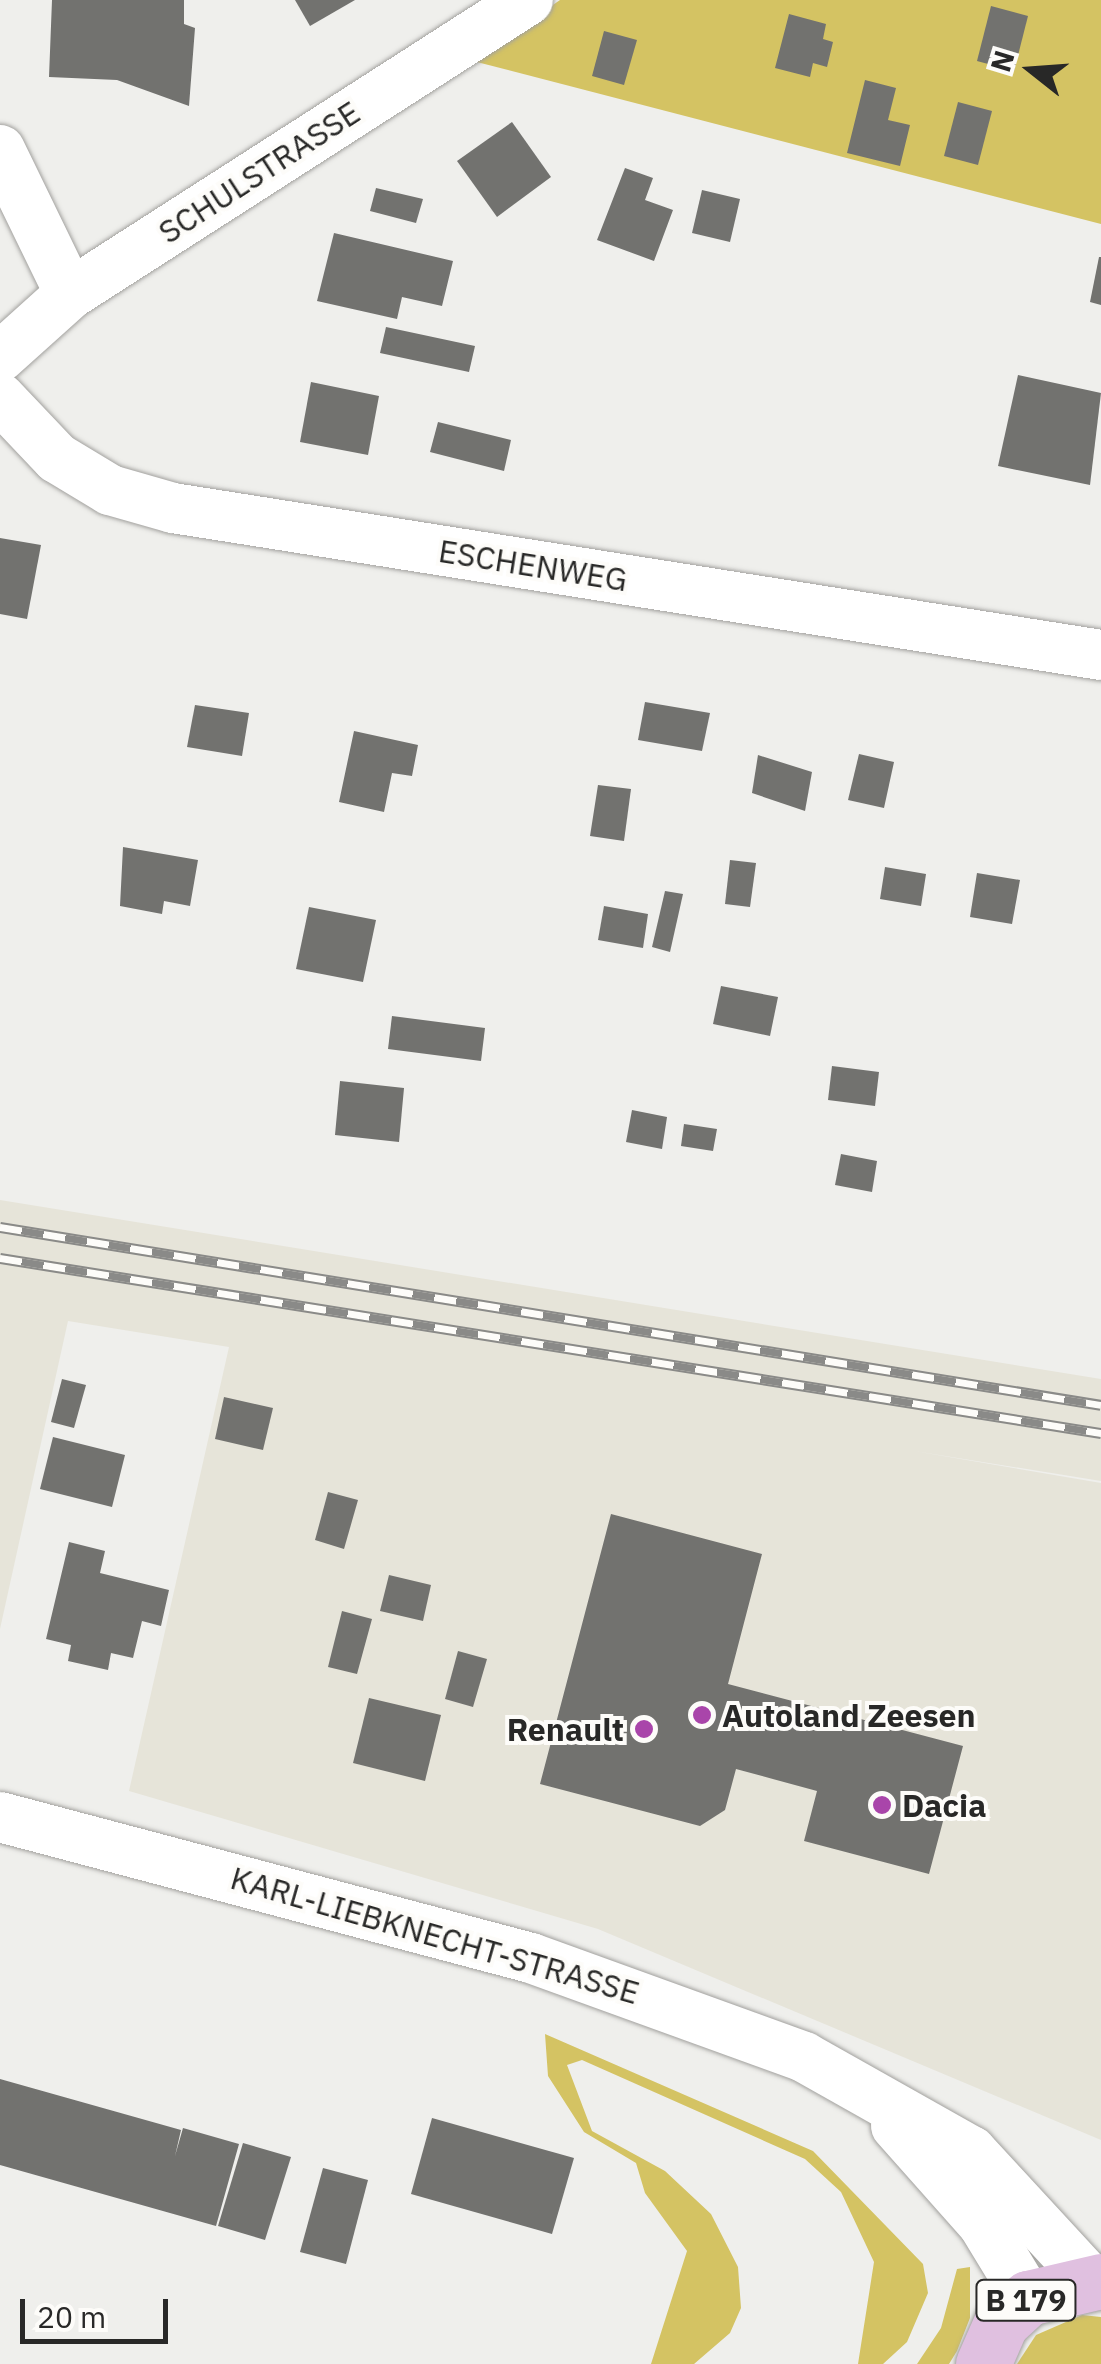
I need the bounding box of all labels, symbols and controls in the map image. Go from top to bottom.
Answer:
north arrow [981,20,1081,120]
text: N [981,46,1022,76]
street label: SCHULSTRASSE [151,93,367,251]
street label: ESCHENWEG [436,531,630,599]
place label: Autoland Zeesen [722,1696,976,1734]
marker: Autoland Zeesen [691,1704,713,1726]
place label: Renault [507,1710,624,1748]
marker: Renault [633,1718,655,1740]
place label: Dacia [902,1786,986,1824]
marker: Dacia [871,1794,893,1816]
street label: KARL-LIEBKNECHT-STRASSE [226,1858,644,2012]
road number: B 179 [974,2275,1078,2325]
scale bar [25,2279,172,2341]
text: 20 m [37,2297,106,2336]

